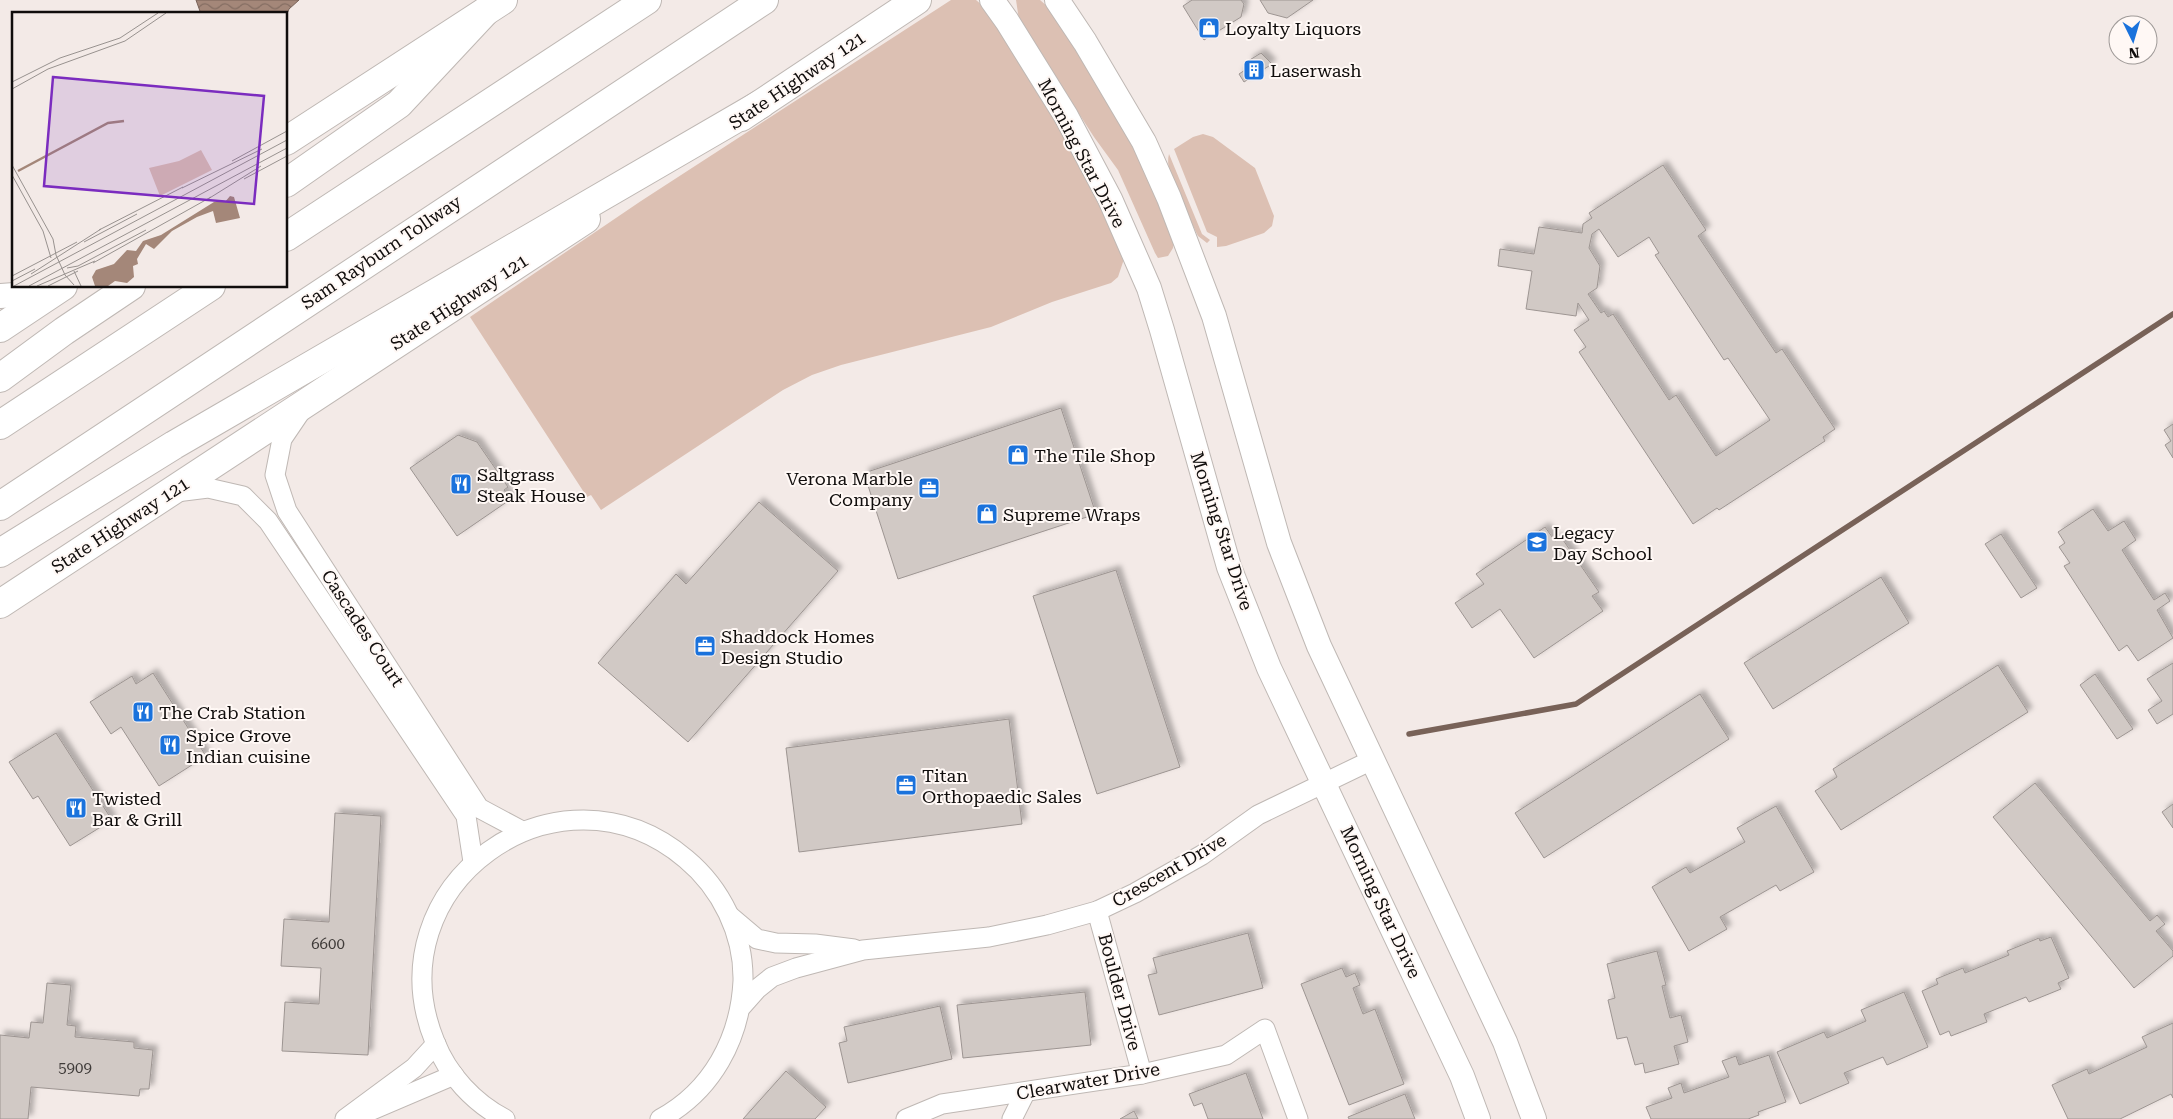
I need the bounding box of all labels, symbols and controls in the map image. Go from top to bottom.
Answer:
inset map [12,12,288,288]
north arrow [2108,15,2158,65]
shop icon: Loyalty Liquors [1197,16,1221,40]
place label: Loyalty Liquors [1225,18,1361,39]
street label: State Highway 121 [725,27,869,133]
text: N [2128,45,2140,61]
building icon: Laserwash [1242,58,1266,82]
place label: Laserwash [1270,60,1362,81]
street label: Morning Star Drive [1034,75,1130,231]
street label: Sam Rayburn Tollway [297,190,465,313]
street label: State Highway 121 [386,250,532,354]
shop icon: The Tile Shop [1006,443,1030,467]
place label: The Tile Shop [1034,445,1156,466]
street label: Morning Star Drive [1186,449,1258,613]
place label: Saltgrass Steak House [477,464,586,506]
place label: Verona Marble Company [786,468,913,510]
restaurant icon: Saltgrass Steak House [449,472,473,496]
street label: State Highway 121 [47,473,193,577]
office icon: Verona Marble Company [917,476,941,500]
shop icon: Supreme Wraps [975,502,999,526]
place label: Supreme Wraps [1003,504,1140,525]
place label: Legacy Day School [1553,522,1653,564]
school or university icon: Legacy Day School [1525,530,1549,554]
street label: Cascades Court [317,566,409,691]
place label: Shaddock Homes Design Studio [721,626,874,668]
office icon: Shaddock Homes Design Studio [693,634,717,658]
restaurant icon: The Crab Station [131,700,155,724]
place label: The Crab Station [159,702,306,723]
place label: Spice Grove Indian cuisine [186,725,311,767]
restaurant icon: Spice Grove Indian cuisine [158,733,182,757]
place label: Titan Orthopaedic Sales [922,765,1081,807]
office icon: Titan Orthopaedic Sales [894,773,918,797]
place label: Twisted Bar & Grill [92,788,182,830]
restaurant icon: Twisted Bar & Grill [64,796,88,820]
street label: Morning Star Drive [1336,823,1426,982]
street label: Crescent Drive [1108,829,1230,911]
street label: Boulder Drive [1094,931,1146,1053]
house number: 6600 [311,935,345,953]
street label: Clearwater Drive [1015,1058,1161,1104]
house number: 5909 [58,1059,92,1077]

